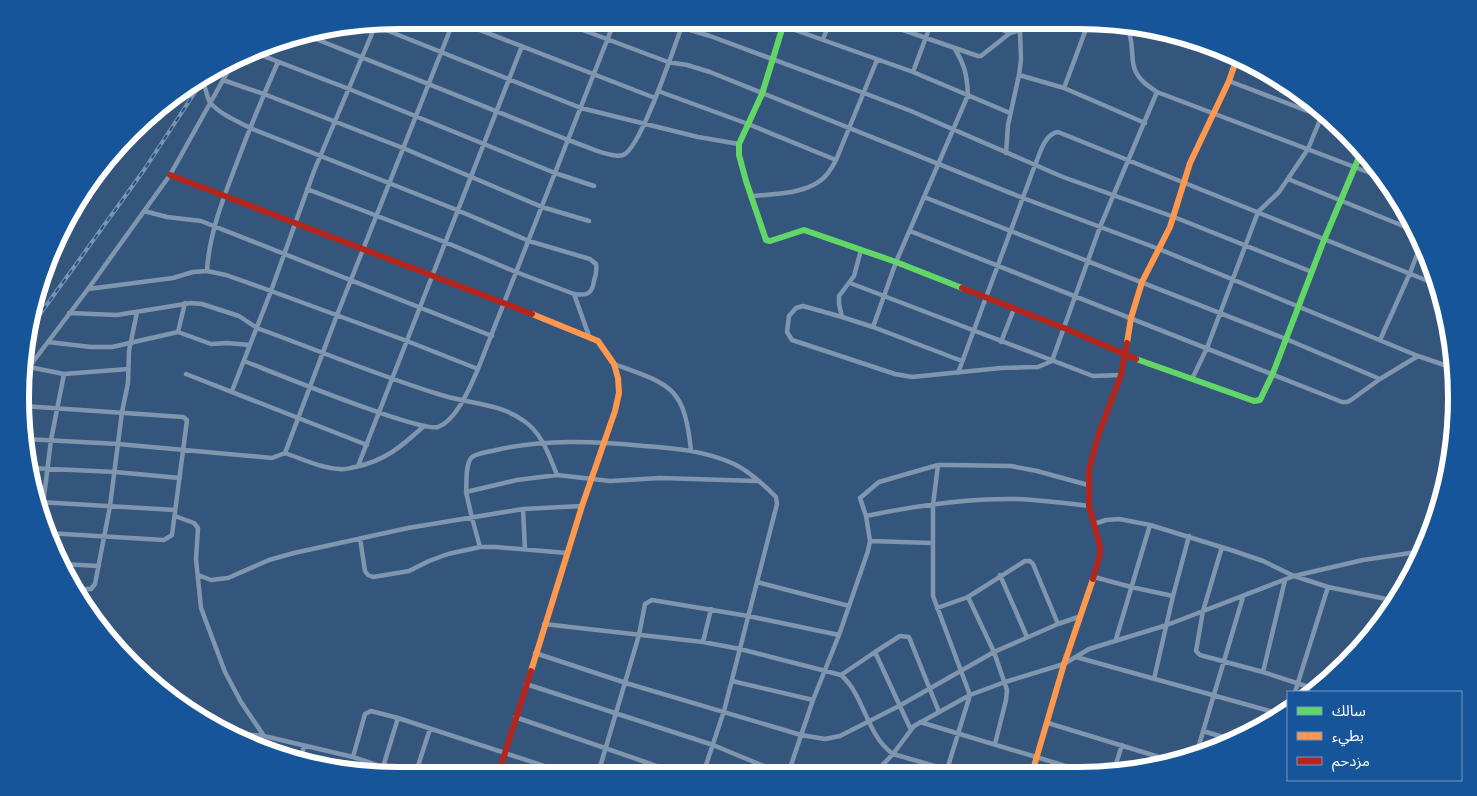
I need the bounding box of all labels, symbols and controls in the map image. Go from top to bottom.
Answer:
legend [1287,691,1462,781]
text: سالك [1332,699,1366,722]
text: بطيء [1332,724,1364,747]
text: مزدحم [1332,749,1370,772]

